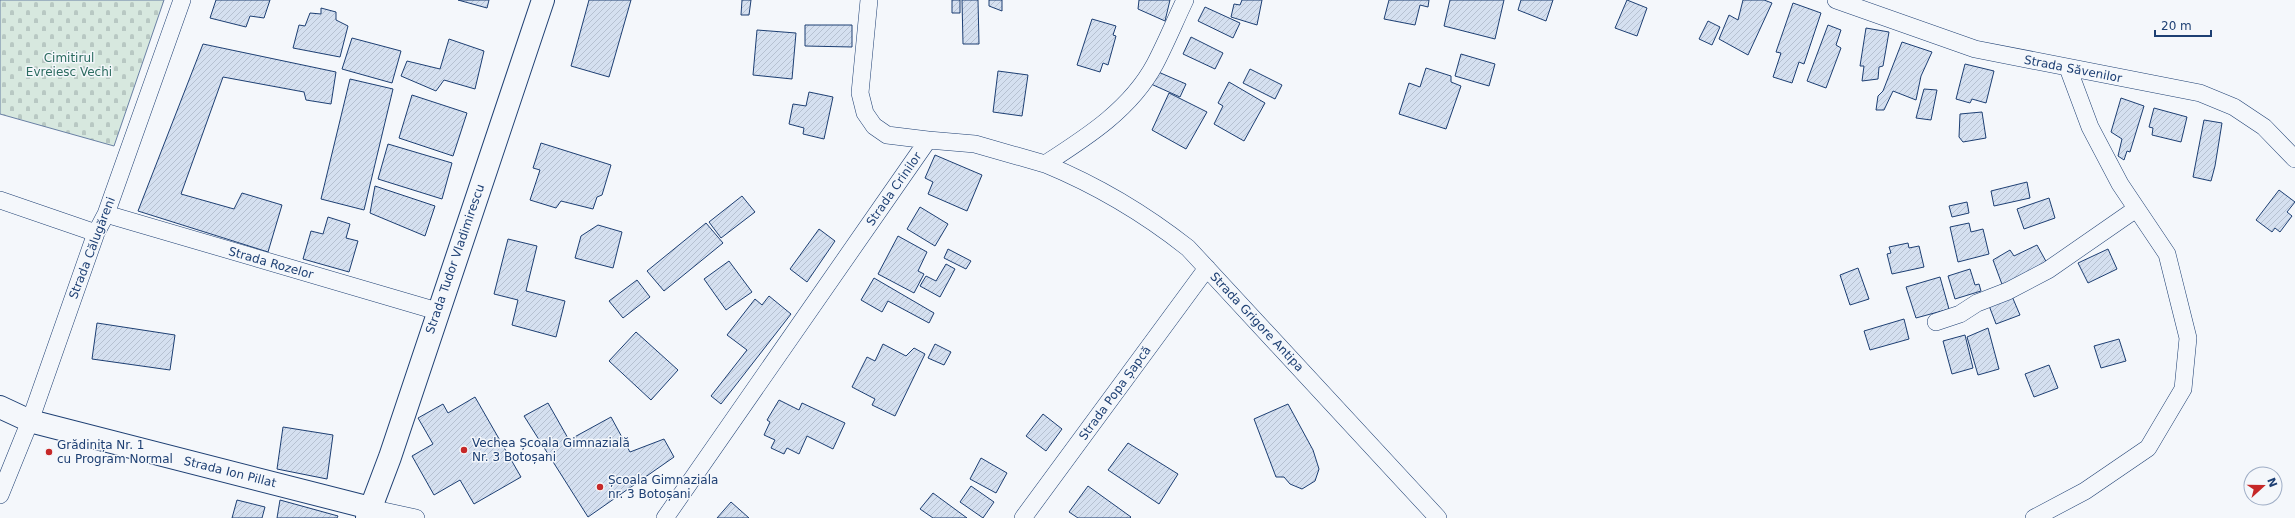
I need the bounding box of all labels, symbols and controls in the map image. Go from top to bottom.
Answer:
scale bar [2155,12,2211,38]
text: 20 m [2161,19,2192,33]
park label: Cimitirul Evreiesc Vechi [26,51,112,79]
street label: Strada Săvenilor [2023,53,2123,85]
street label: Strada Crinilor [863,149,925,228]
street label: Strada Tudor Vladimirescu [423,182,487,336]
street label: Strada Călugăreni [66,195,118,301]
street label: Strada Rozelor [227,244,315,282]
street label: Strada Grigore Antipa [1207,269,1307,375]
street label: Strada Popa Șapcă [1076,343,1154,443]
place label: Vechea Școala Gimnazială Nr. 3 Botoșani [472,436,630,464]
place label: Grădinița Nr. 1 cu Program Normal [57,438,173,466]
marker: Vechea Școala Gimnazială Nr. 3 Botoșani [459,445,469,455]
marker: Grădinița Nr. 1 cu Program Normal [44,447,54,457]
street label: Strada Ion Pillat [182,454,278,490]
north arrow [2243,466,2283,506]
place label: Școala Gimnaziala nr. 3 Botoșani [608,473,718,501]
text: N [2264,476,2280,489]
marker: Școala Gimnaziala nr. 3 Botoșani [595,482,605,492]

